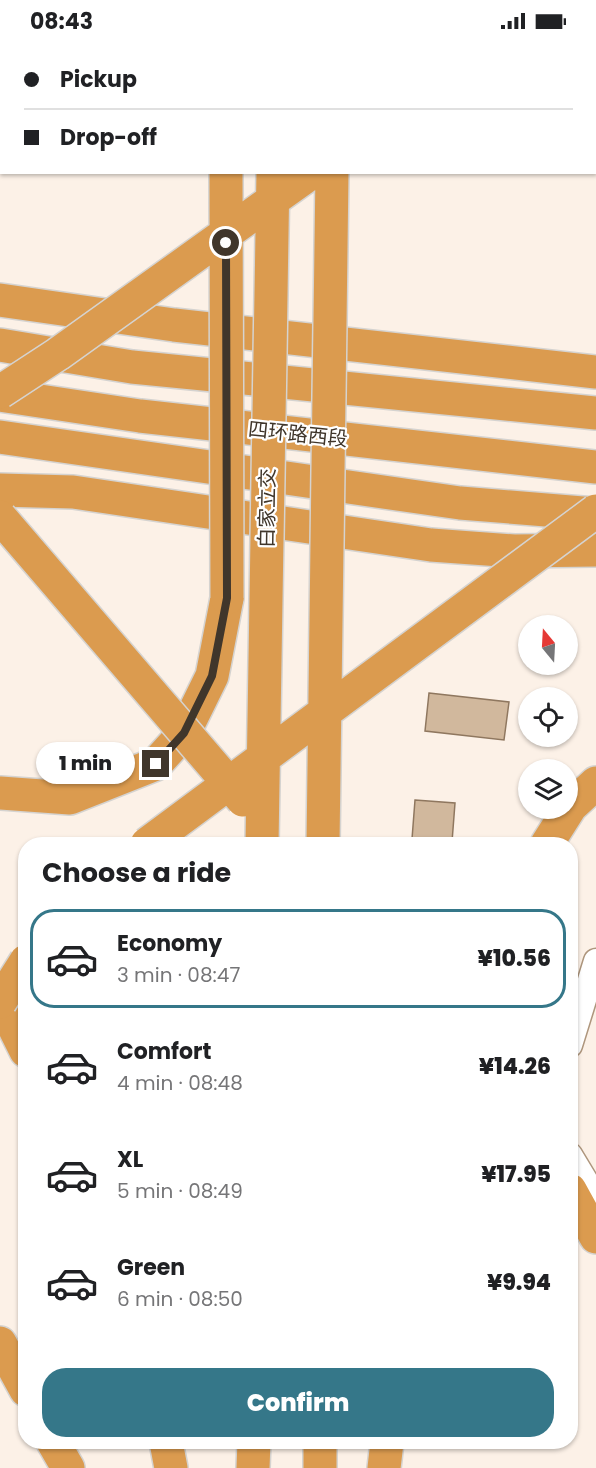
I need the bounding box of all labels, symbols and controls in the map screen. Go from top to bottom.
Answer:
text: 08:43 [30,6,93,37]
text: Pickup [60,64,137,95]
text: Drop-off [60,122,157,153]
route start [212,229,239,256]
street label: 四环路西段 [247,415,349,453]
street label: 白家立交 [252,468,282,548]
north arrow [518,615,578,675]
map controls [518,615,578,819]
button: locate [518,687,578,747]
callout: 1 min [36,743,135,785]
text: 1 min [59,749,112,777]
route end [142,750,169,777]
button: layers [518,759,578,819]
text: Choose a ride [42,854,231,891]
text: Economy [117,928,222,959]
icon: car [45,932,99,986]
text: ¥10.56 [478,943,551,974]
text: 3 min · 08:47 [117,961,240,989]
text: Comfort [117,1036,211,1067]
icon: car [45,1040,99,1094]
text: ¥14.26 [479,1051,551,1082]
text: 4 min · 08:48 [117,1069,243,1097]
text: XL [117,1144,143,1175]
icon: car [45,1148,99,1202]
text: ¥17.95 [481,1159,551,1190]
text: 5 min · 08:49 [117,1177,243,1205]
text: Green [117,1252,185,1283]
icon: car [45,1256,99,1310]
text: ¥9.94 [487,1267,551,1298]
text: 6 min · 08:50 [117,1285,243,1313]
button: Confirm [42,1368,554,1437]

